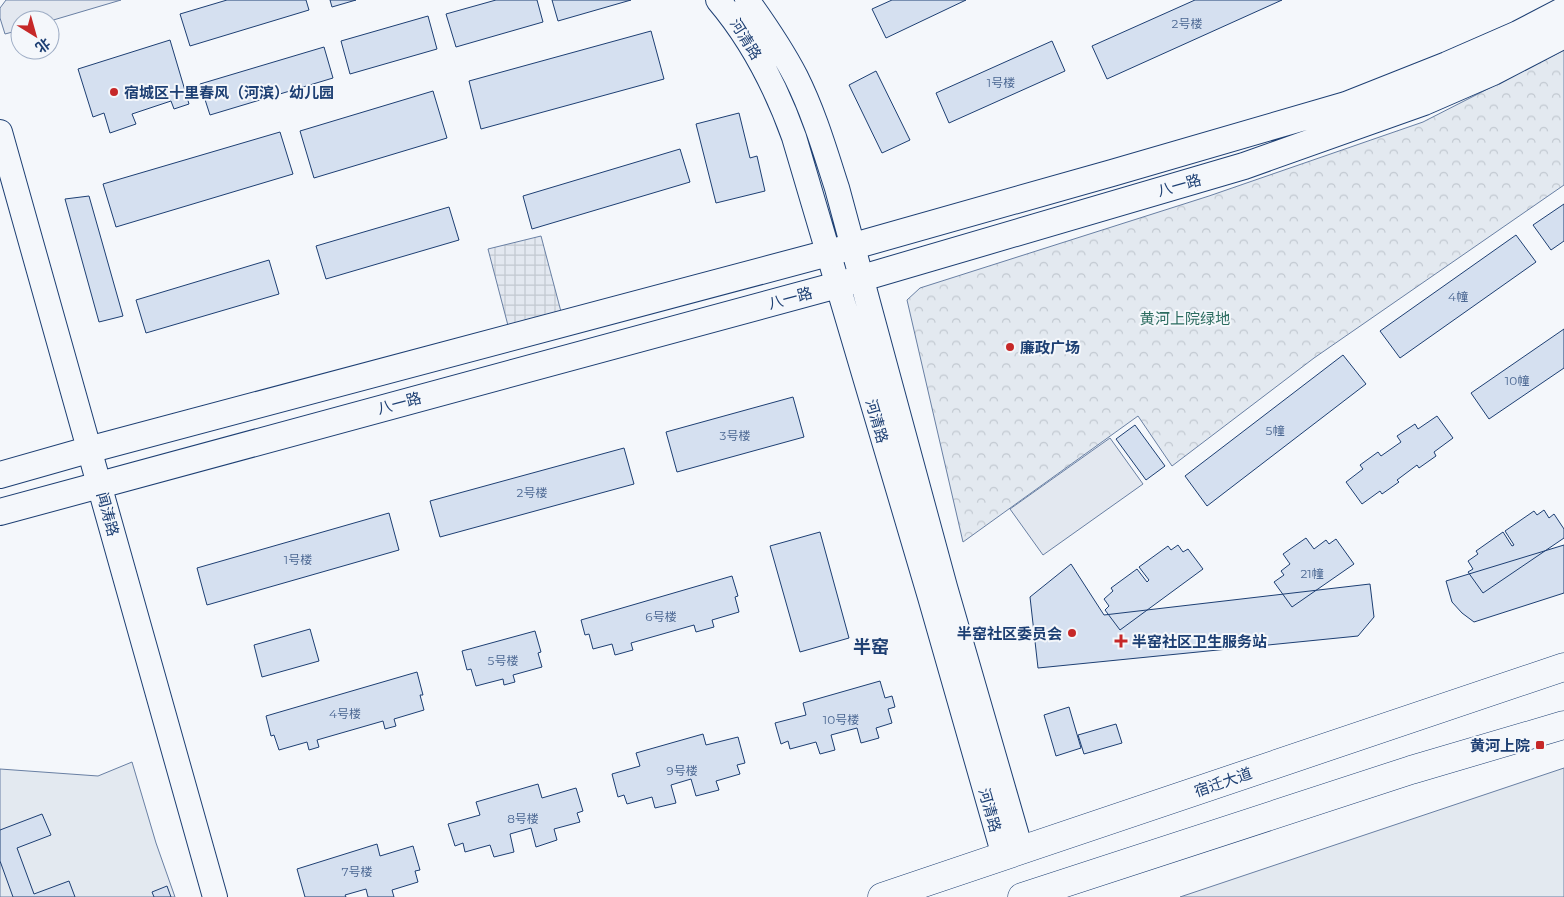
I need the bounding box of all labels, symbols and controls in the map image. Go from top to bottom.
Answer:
north arrow [10,10,60,60]
street label: 河清路 [726,15,766,63]
house number: 2号楼 [1172,16,1202,31]
text: 北 [32,34,54,57]
house number: 1号楼 [987,75,1015,90]
place label: 宿城区十里春风（河滨）幼儿园 [124,83,334,102]
marker: 宿城区十里春风（河滨）幼儿园 [108,86,120,98]
street label: 八一路 [1155,170,1203,200]
street label: 八一路 [766,283,814,313]
house number: 4幢 [1448,289,1468,304]
park label: 黄河上院绿地 [1140,309,1230,328]
place label: 廉政广场 [1020,338,1080,357]
marker: 廉政广场 [1004,341,1016,353]
house number: 10幢 [1505,373,1529,388]
street label: 八一路 [375,388,423,418]
street label: 河清路 [862,397,892,445]
house number: 5幢 [1266,423,1284,438]
house number: 3号楼 [720,428,750,443]
house number: 2号楼 [517,485,547,500]
street label: 闻涛路 [93,490,123,538]
house number: 1号楼 [284,552,312,567]
house number: 21幢 [1300,566,1324,581]
house number: 6号楼 [645,609,677,624]
place label: 半窑社区委员会 [957,624,1062,643]
marker: 半窑社区委员会 [1066,627,1078,639]
place label: 半窑社区卫生服务站 [1132,632,1267,651]
marker: 半窑社区卫生服务站 [1114,634,1128,648]
district label: 半窑 [853,636,889,658]
house number: 5号楼 [488,653,518,668]
house number: 4号楼 [329,706,361,721]
house number: 10号楼 [823,712,859,727]
place label: 黄河上院 [1470,736,1530,755]
marker: 黄河上院 [1534,739,1546,751]
house number: 9号楼 [666,763,698,778]
street label: 宿迁大道 [1192,763,1254,801]
street label: 河清路 [975,786,1005,834]
house number: 8号楼 [507,811,539,826]
house number: 7号楼 [341,864,373,879]

